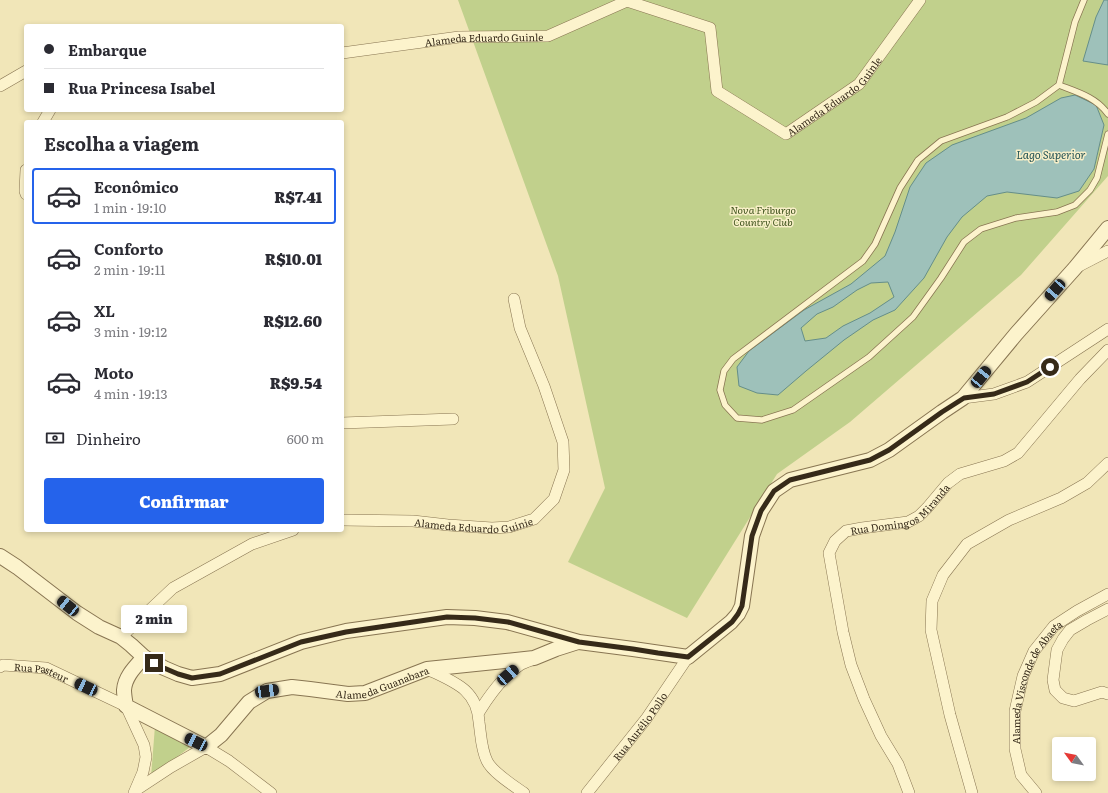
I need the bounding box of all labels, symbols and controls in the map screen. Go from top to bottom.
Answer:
street label: Alameda Eduardo Guinle [424,29,544,49]
text: Embarque [68,38,147,61]
street label: Alameda Eduardo Guinle [783,53,884,139]
text: Rua Princesa Isabel [68,76,216,99]
text: Escolha a viagem [44,130,199,157]
water label: Lago Superior [1016,146,1086,162]
text: Econômico [94,175,179,198]
icon: car [46,178,82,214]
text: R$7.41 [274,185,322,208]
text: 1 min · 19:10 [94,198,166,217]
park label: Nova Friburgo Country Club [730,202,796,229]
text: Conforto [94,237,163,260]
icon: car [46,240,82,276]
text: R$10.01 [265,247,322,270]
text: 2 min · 19:11 [94,260,165,279]
car [1043,277,1067,303]
text: XL [94,299,115,322]
icon: car [46,302,82,338]
text: R$12.60 [263,309,322,332]
text: 3 min · 19:12 [94,322,167,341]
route start [1041,358,1059,376]
text: Moto [94,361,134,384]
icon: car [46,364,82,400]
car [969,364,993,390]
text: R$9.54 [270,371,322,394]
text: 4 min · 19:13 [94,384,168,403]
icon: cash [44,427,66,449]
text: Dinheiro [76,427,141,450]
text: 600 m [287,429,324,448]
button: Confirmar [44,478,324,524]
street label: Rua Domingos Miranda [849,479,953,538]
street label: Alameda Eduardo Guinie [413,512,534,536]
car [55,594,81,618]
callout: 2 min [121,605,187,633]
text: 2 min [135,609,173,628]
street label: Alameda Visconde de Abaeta [1007,615,1065,744]
route end [145,654,163,672]
street label: Rua Pasteur [14,658,72,685]
street label: Alameda Guanabara [335,661,431,702]
car [495,663,521,687]
car [73,676,99,698]
car [254,683,280,699]
street label: Rua Aurélio Pollo [608,689,670,763]
car [183,731,209,753]
north arrow [1052,737,1096,781]
map controls [1052,737,1096,781]

